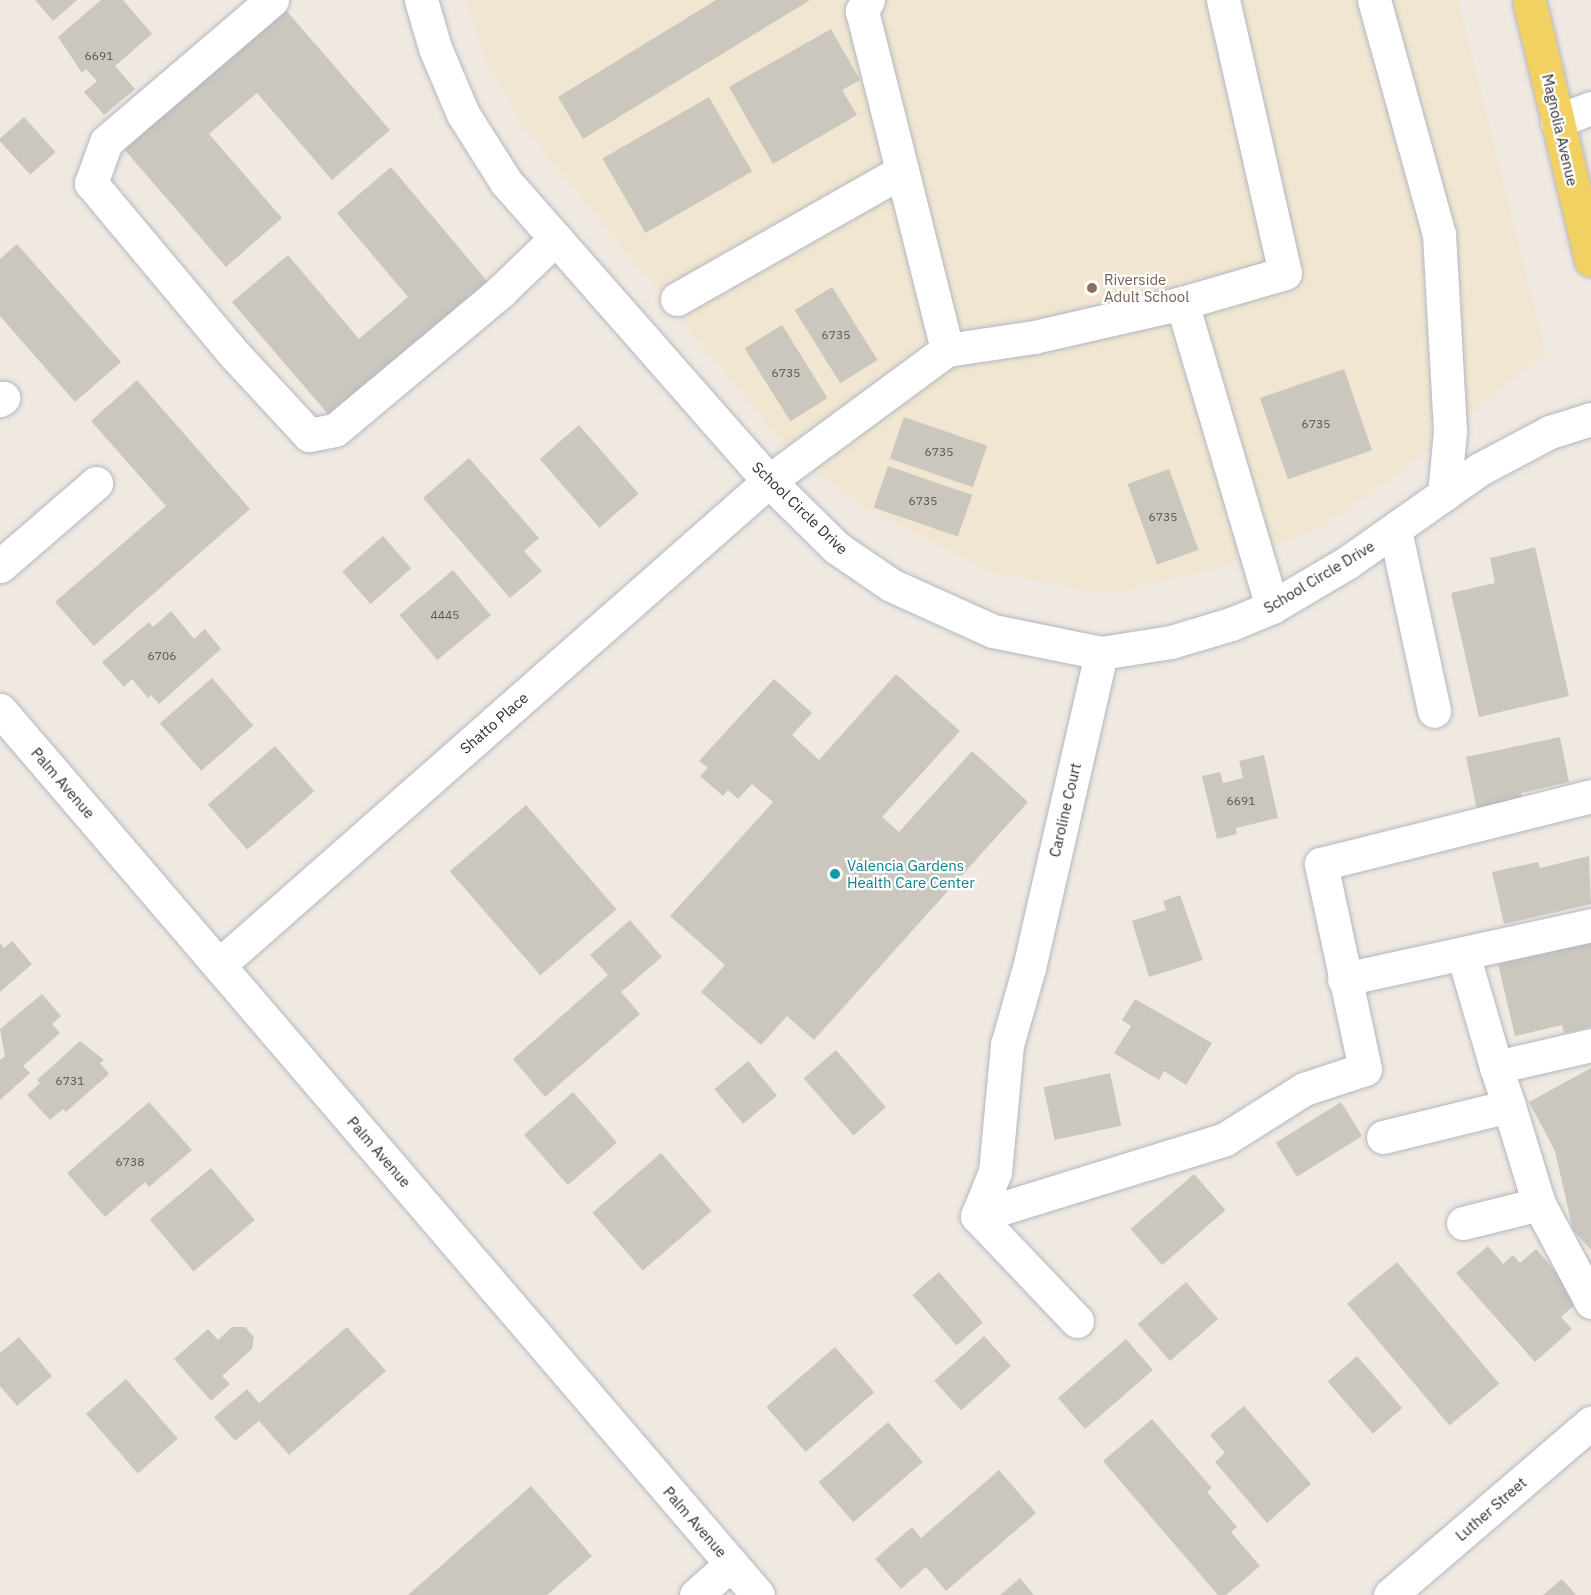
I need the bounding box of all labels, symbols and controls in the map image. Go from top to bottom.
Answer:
house number: 6691 [85,49,113,63]
street label: Magnolia Avenue [1538,72,1582,188]
place label: Riverside Adult School [1104,270,1189,305]
marker: Riverside Adult School [1085,281,1099,295]
house number: 6735 [822,328,850,342]
house number: 6735 [772,366,800,380]
house number: 6735 [1302,417,1330,431]
house number: 6735 [925,445,953,459]
street label: School Circle Drive [748,458,852,558]
house number: 6735 [909,494,937,508]
house number: 6735 [1149,510,1177,524]
street label: School Circle Drive [1260,537,1378,617]
house number: 4445 [431,608,459,622]
house number: 6706 [148,649,176,663]
street label: Shatto Place [456,689,532,757]
street label: Palm Avenue [27,744,99,822]
street label: Caroline Court [1045,761,1085,859]
house number: 6691 [1227,794,1255,808]
place label: Valencia Gardens Health Care Center [847,856,975,891]
marker: Valencia Gardens Health Care Center [828,867,842,881]
house number: 6731 [56,1074,84,1088]
street label: Palm Avenue [343,1113,415,1191]
house number: 6738 [116,1155,144,1169]
street label: Luther Street [1452,1473,1530,1545]
street label: Palm Avenue [659,1483,731,1561]

